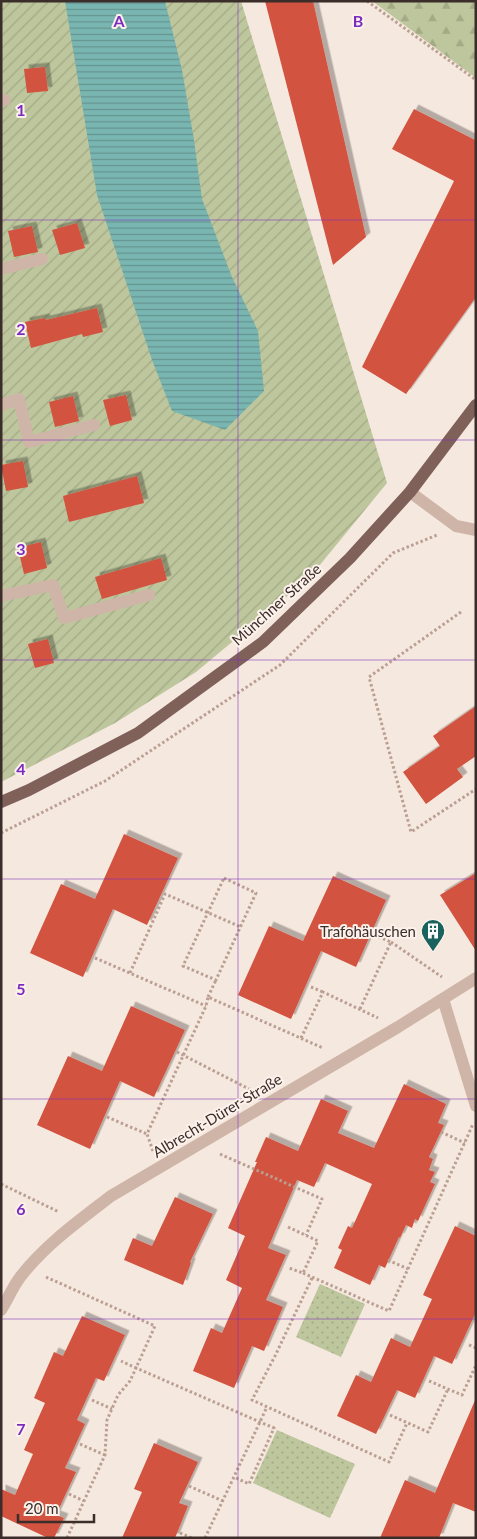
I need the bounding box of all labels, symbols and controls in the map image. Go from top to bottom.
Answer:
text: A [112,11,125,30]
text: B [353,11,363,30]
text: 1 [16,100,26,119]
text: 2 [16,319,26,338]
text: 3 [16,539,26,558]
street label: Münchner Straße [228,559,324,649]
text: 4 [16,759,26,778]
building icon: Trafohäuschen [420,918,446,952]
place label: Trafohäuschen [320,922,416,940]
text: 5 [16,979,26,998]
street label: Albrecht-Dürer-Straße [149,1069,285,1161]
text: 6 [16,1199,26,1218]
text: 7 [16,1419,26,1438]
scale bar [18,1492,94,1524]
text: 20 m [25,1499,59,1517]

